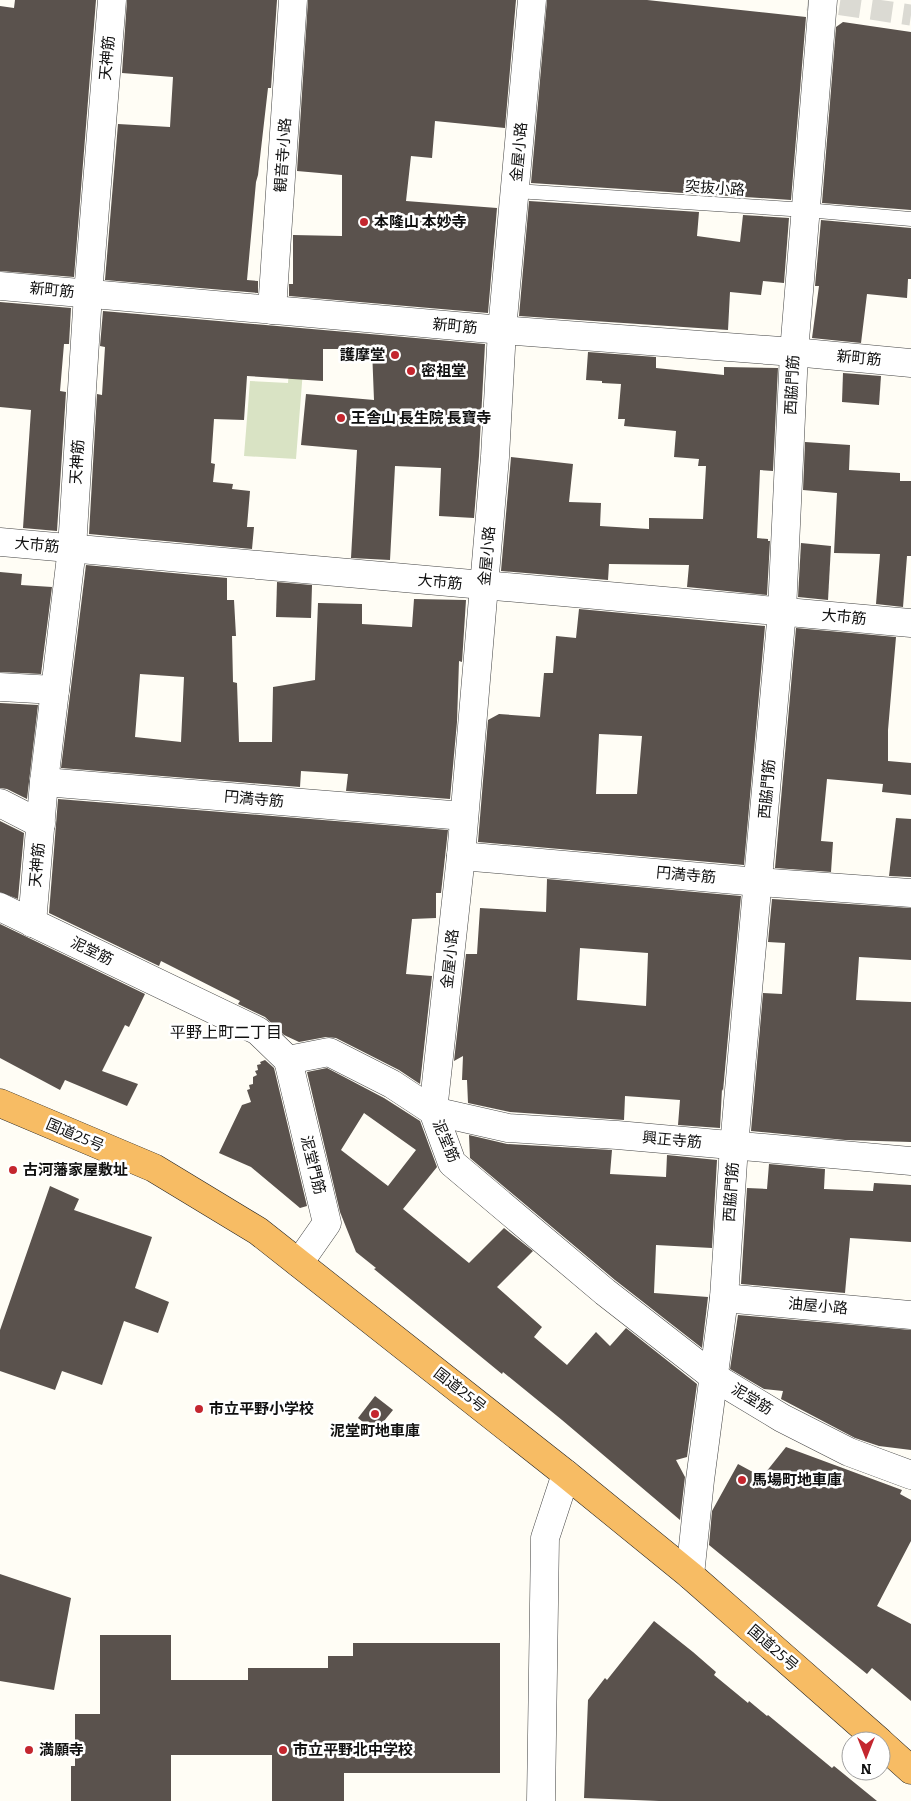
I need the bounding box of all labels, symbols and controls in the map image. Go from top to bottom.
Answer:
street label: 天神筋 [96,35,118,81]
street label: 観音寺小路 [271,117,295,193]
street label: 金屋小路 [507,121,531,183]
street label: 突抜小路 [684,177,746,199]
place label: 本隆山 本妙寺 [374,213,467,231]
marker: 本隆山 本妙寺 [358,216,370,228]
street label: 新町筋 [29,279,75,301]
street label: 新町筋 [432,315,478,337]
place label: 護摩堂 [340,346,385,364]
street label: 新町筋 [836,347,882,369]
marker: 護摩堂 [389,349,401,361]
street label: 西脇門筋 [781,355,803,415]
place label: 密祖堂 [421,362,466,380]
marker: 密祖堂 [405,365,417,377]
place label: 王舎山 長生院 長寶寺 [351,409,491,427]
marker: 王舎山 長生院 長寶寺 [335,412,347,424]
street label: 天神筋 [66,439,88,485]
street label: 金屋小路 [475,525,499,587]
street label: 大市筋 [14,534,60,556]
street label: 大市筋 [417,571,463,593]
street label: 大市筋 [821,606,867,628]
street label: 西脇門筋 [755,758,779,820]
street label: 円満寺筋 [223,787,285,811]
street label: 天神筋 [26,842,48,888]
street label: 円満寺筋 [655,863,717,887]
street label: 金屋小路 [438,928,462,990]
street label: 泥堂筋 [68,933,116,969]
district label: 平野上町二丁目 [170,1023,282,1042]
street label: 国道25号 [43,1115,107,1155]
street label: 泥堂筋 [429,1117,463,1165]
street label: 興正寺筋 [641,1128,703,1152]
street label: 泥堂門筋 [297,1134,329,1196]
place label: 古河藩家屋敷址 [23,1161,128,1179]
street label: 西脇門筋 [720,1161,742,1223]
marker: 古河藩家屋敷址 [7,1164,19,1176]
street label: 油屋小路 [787,1294,849,1318]
street label: 国道25号 [430,1364,490,1416]
street label: 泥堂筋 [728,1380,776,1418]
place label: 市立平野小学校 [209,1400,314,1418]
marker: 市立平野小学校 [193,1403,205,1415]
marker: 泥堂町地車庫 [369,1408,381,1420]
place label: 泥堂町地車庫 [330,1422,420,1440]
place label: 馬場町地車庫 [752,1471,842,1489]
marker: 馬場町地車庫 [736,1474,748,1486]
street label: 国道25号 [744,1621,802,1675]
north arrow [841,1731,891,1781]
place label: 満願寺 [39,1741,84,1759]
place label: 市立平野北中学校 [293,1741,413,1759]
marker: 満願寺 [23,1744,35,1756]
marker: 市立平野北中学校 [277,1744,289,1756]
text: N [860,1760,871,1777]

